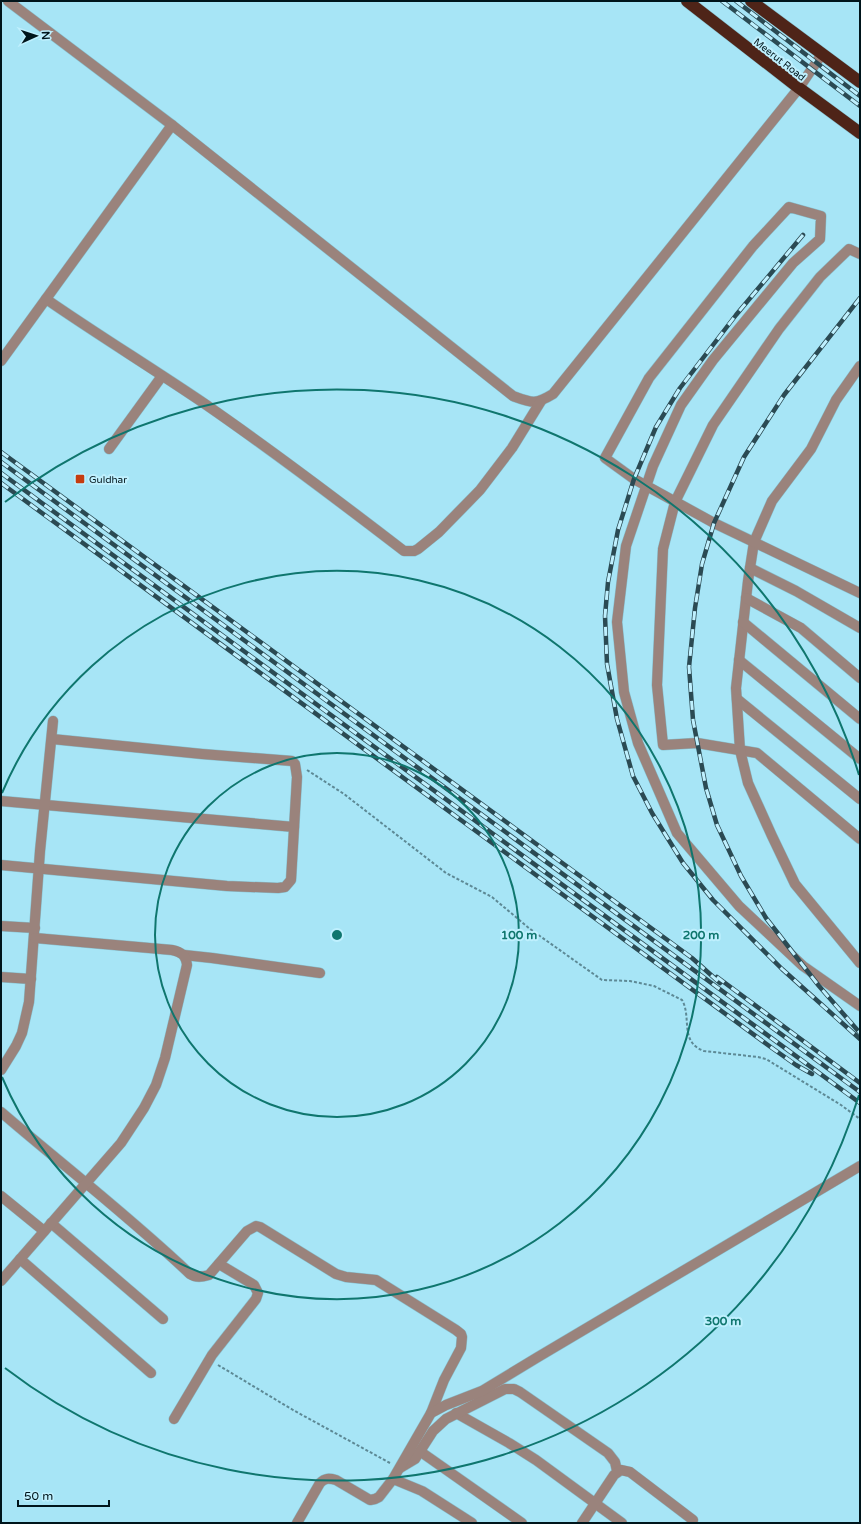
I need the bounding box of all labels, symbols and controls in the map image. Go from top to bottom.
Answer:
north arrow [16,16,56,56]
text: N [39,31,52,40]
street label: Meerut Road [751,36,808,84]
marker: Guldhar [74,473,86,485]
place label: Guldhar [89,474,127,486]
centre of rings [330,928,344,942]
text: 100 m [501,928,537,942]
text: 200 m [683,928,719,942]
text: 300 m [705,1314,741,1328]
scale bar [18,1482,109,1508]
text: 50 m [24,1489,53,1503]

